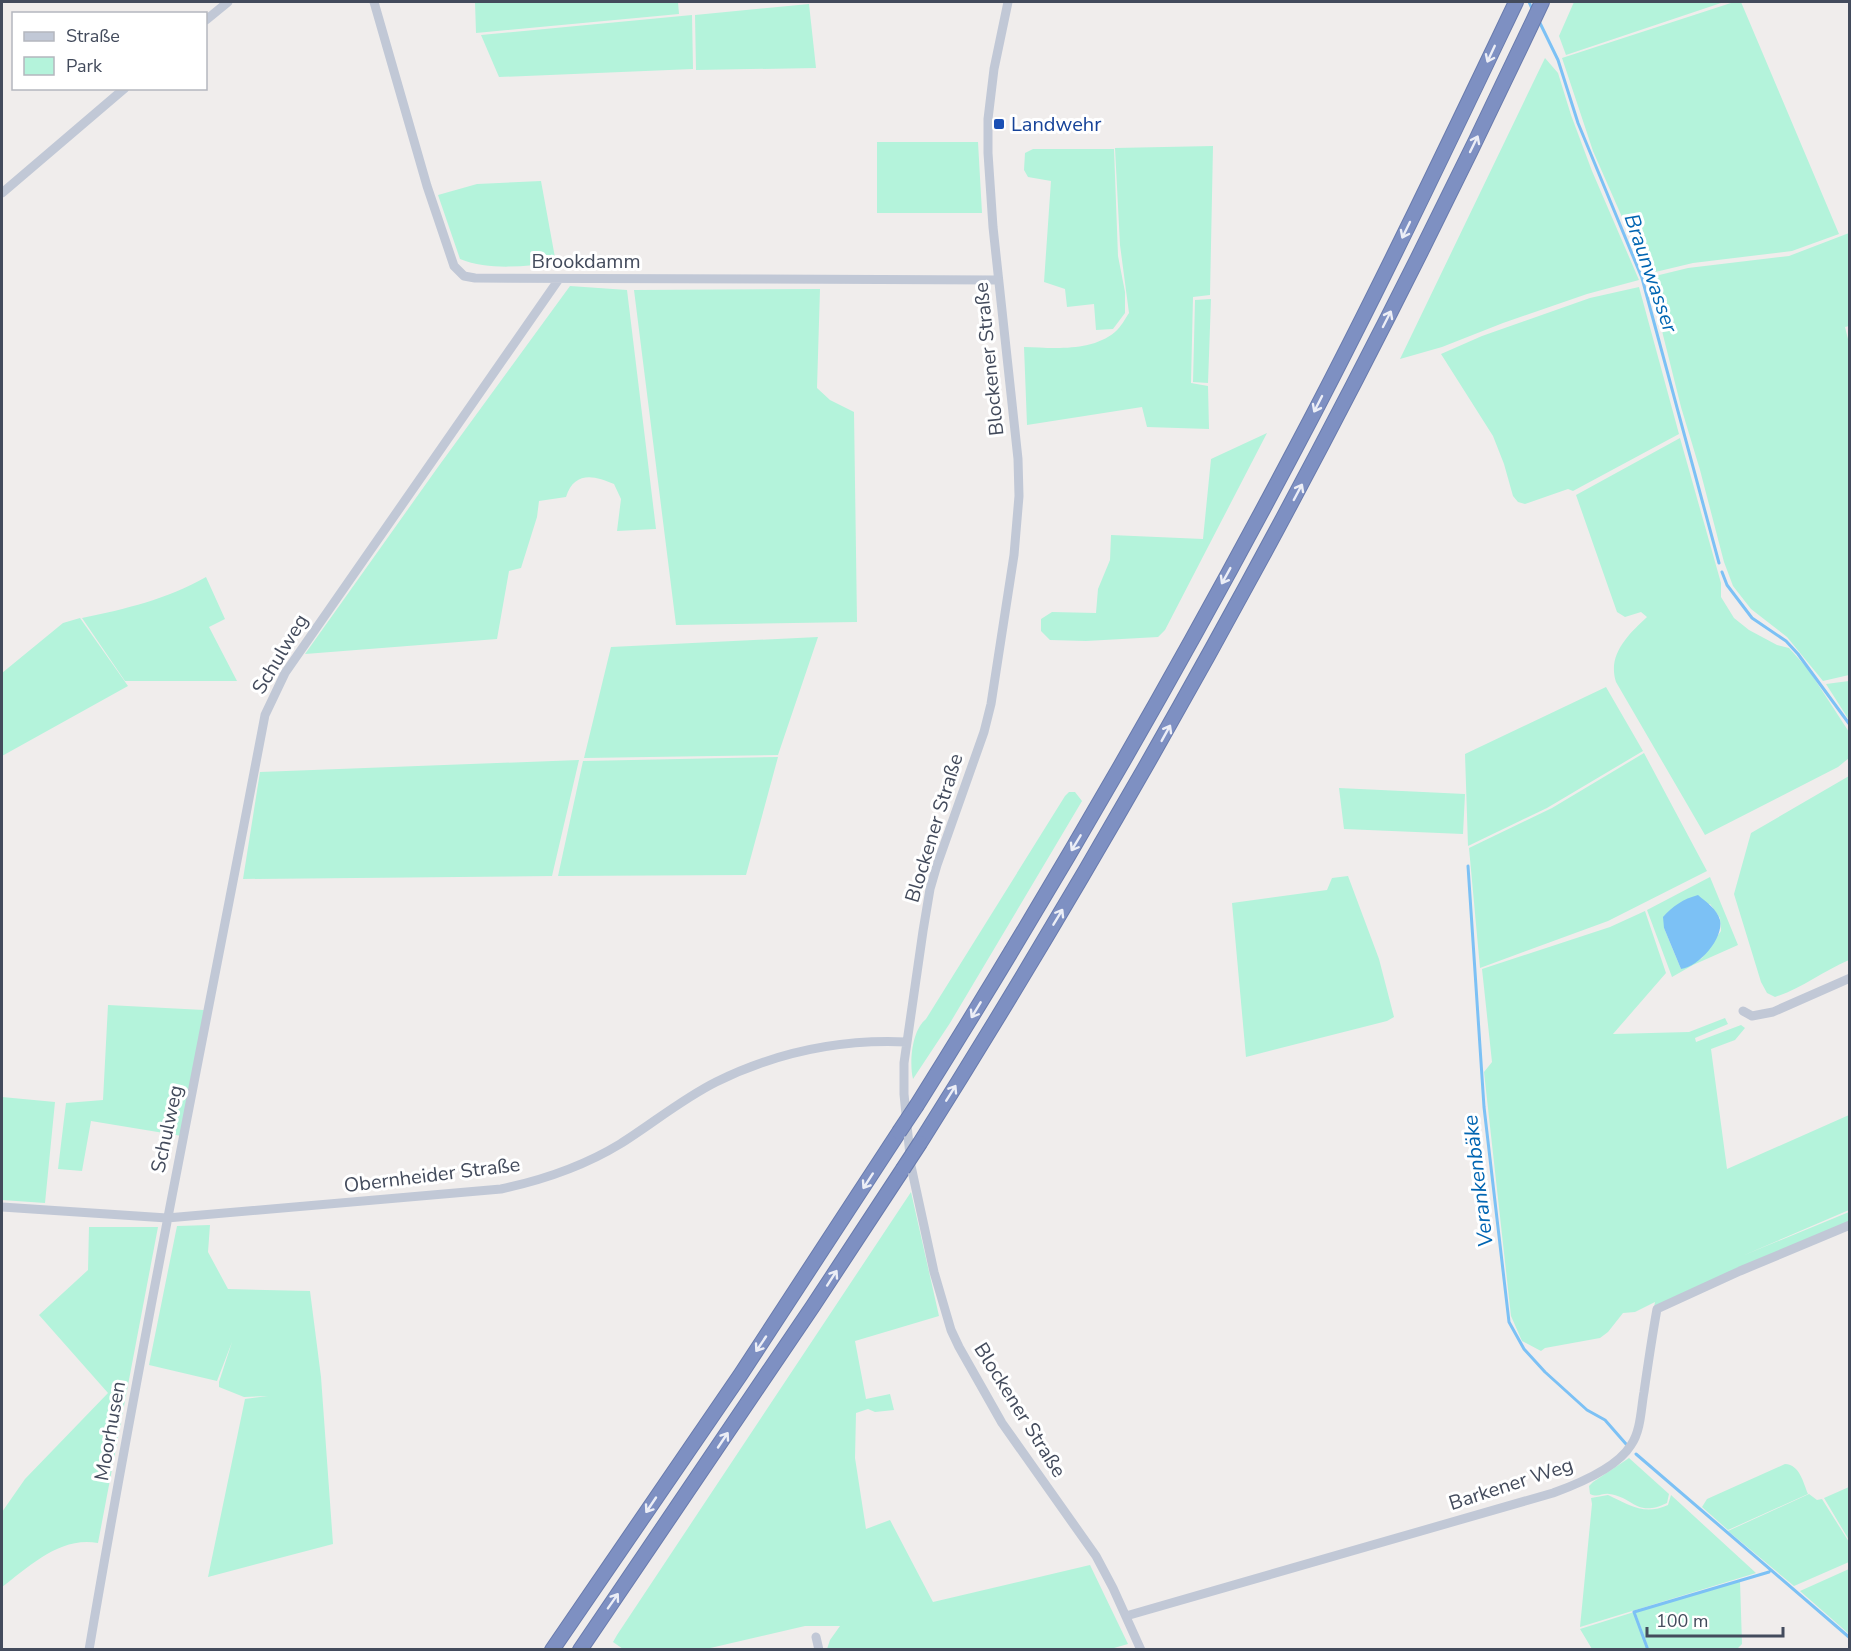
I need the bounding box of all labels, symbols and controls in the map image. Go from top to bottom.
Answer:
legend [12,12,207,90]
text: Straße [66,24,120,48]
one-way arrow [1484,45,1496,63]
text: Park [66,54,103,78]
place label: Landwehr [1011,111,1101,138]
marker: Landwehr [992,117,1006,131]
one-way arrow [1468,136,1480,154]
water label: Braunwasser [1618,210,1685,337]
one-way arrow [1400,221,1412,239]
street label: Brookdamm [531,248,641,275]
street label: Blockener Straße [968,281,1010,437]
one-way arrow [1382,310,1393,328]
one-way arrow [1312,395,1324,413]
one-way arrow [1293,484,1304,502]
one-way arrow [1220,567,1232,584]
street label: Schulweg [246,609,314,699]
one-way arrow [1161,724,1172,742]
street label: Blockener Straße [899,750,969,906]
one-way arrow [1070,834,1082,851]
one-way arrow [1053,909,1065,926]
one-way arrow [970,1001,982,1018]
street label: Schulweg [145,1083,189,1175]
one-way arrow [945,1086,957,1102]
water label: Verankenbäke [1456,1113,1500,1249]
street label: Obernheider Straße [342,1151,522,1199]
one-way arrow [861,1172,873,1189]
one-way arrow [826,1270,838,1287]
one-way arrow [755,1335,767,1351]
street label: Blockener Straße [968,1337,1072,1483]
street label: Moorhusen [88,1379,132,1483]
one-way arrow [717,1432,729,1449]
street label: Barkener Weg [1445,1451,1577,1517]
one-way arrow [645,1496,657,1512]
one-way arrow [607,1594,619,1610]
scale bar [1647,1600,1784,1638]
text: 100 m [1656,1609,1708,1633]

